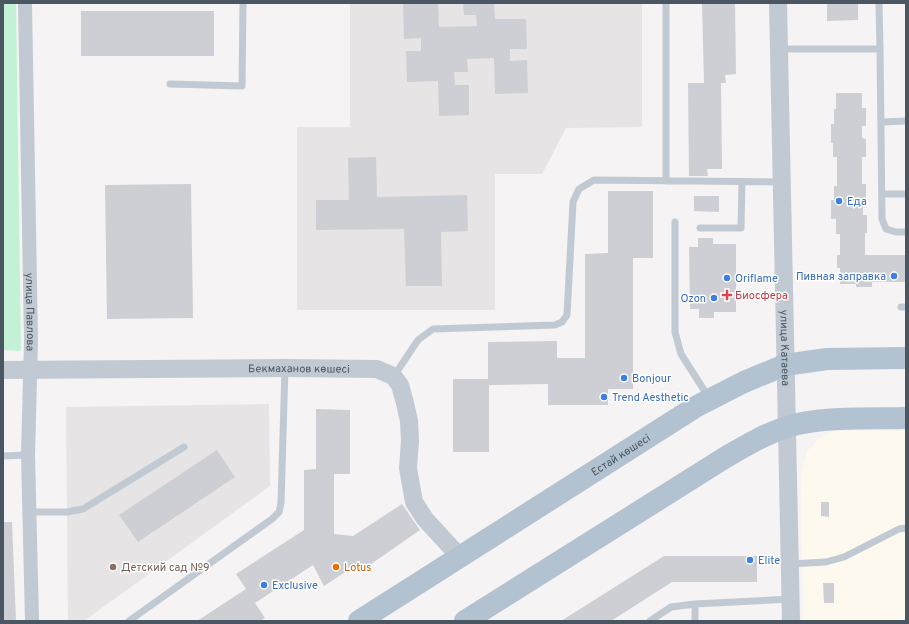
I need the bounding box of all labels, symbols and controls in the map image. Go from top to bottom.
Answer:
place label: Еда [847,195,867,209]
marker: Еда [834,196,844,206]
place label: Пивная заправка [796,270,886,284]
marker: Пивная заправка [889,271,899,281]
place label: Oriflame [735,272,778,286]
street label: улица Павлова [22,273,37,352]
marker: Oriflame [722,273,732,283]
place label: Биосфера [735,289,788,303]
marker: Биосфера [722,290,732,300]
place label: Ozon [680,292,706,306]
marker: Ozon [709,293,719,303]
street label: улица Катаева [776,310,792,386]
street label: Бекмаханов көшесі [248,362,350,377]
place label: Bonjour [632,372,672,386]
marker: Bonjour [619,373,629,383]
place label: Trend Aesthetic [612,391,689,405]
marker: Trend Aesthetic [599,392,609,402]
street label: Естай көшесі [589,431,653,480]
place label: Elite [758,554,780,568]
marker: Elite [745,555,755,565]
place label: Детский сад №9 [121,561,210,575]
place label: Lotus [344,561,371,575]
marker: Детский сад №9 [108,562,118,572]
marker: Lotus [331,562,341,572]
place label: Exclusive [272,579,318,593]
marker: Exclusive [259,580,269,590]

